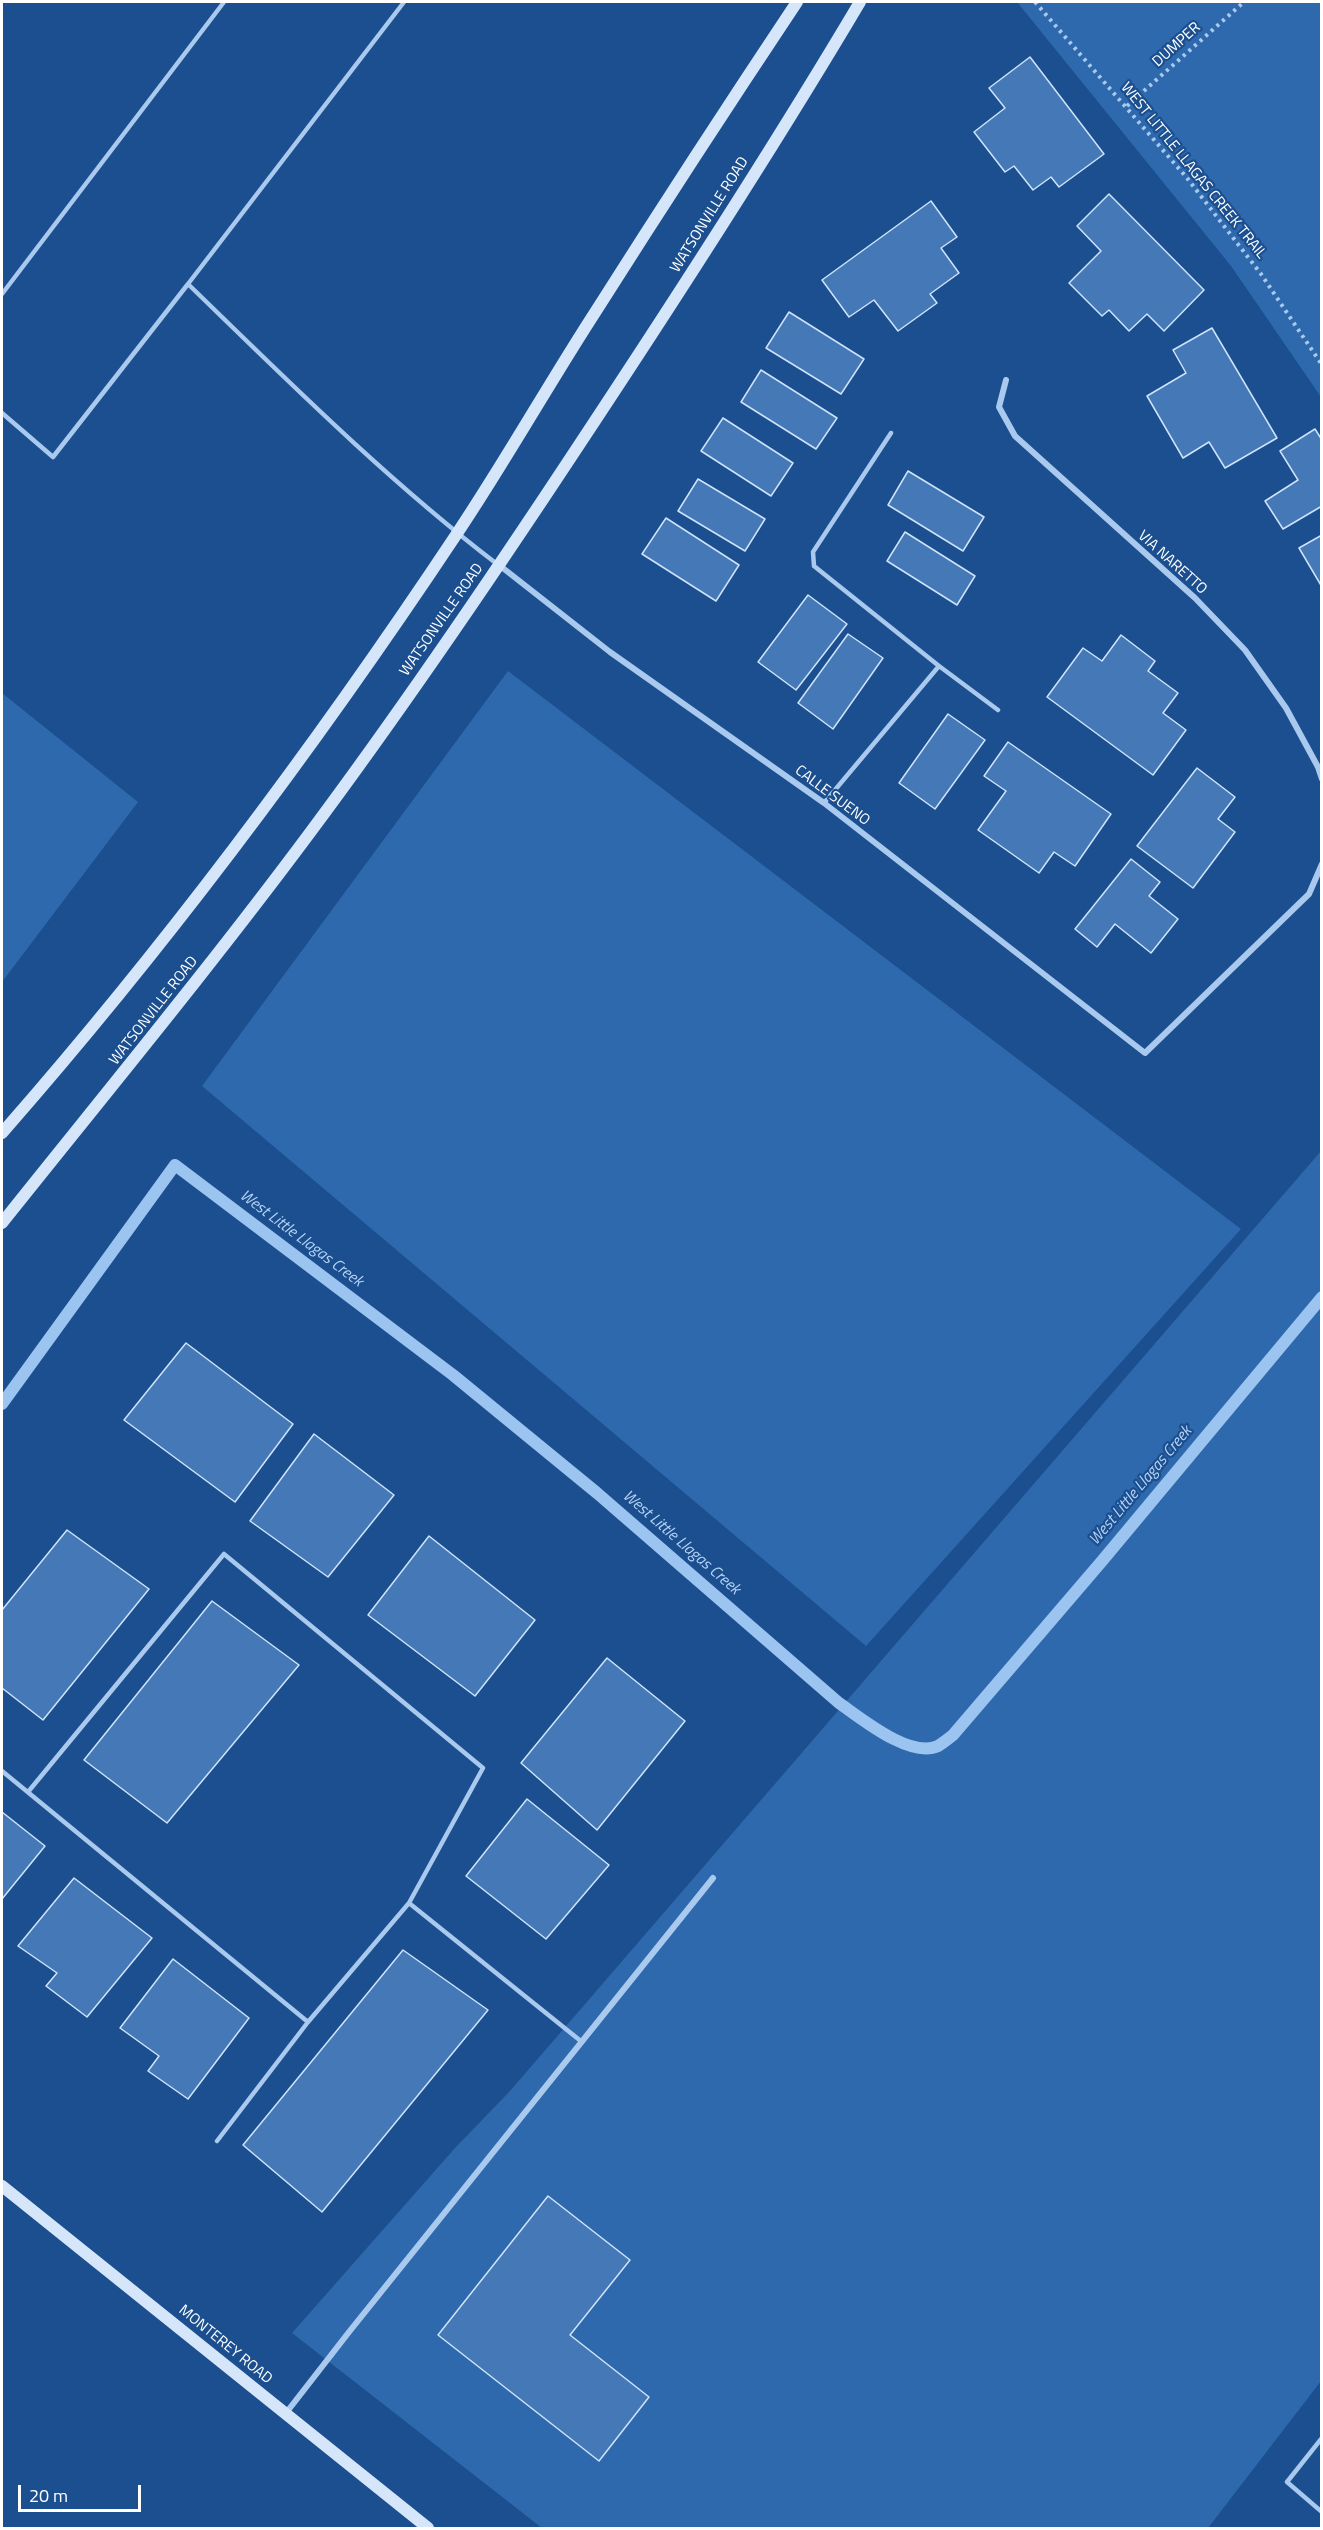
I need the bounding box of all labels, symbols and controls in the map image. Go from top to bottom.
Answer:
street label: DUMPER [1149,19,1205,71]
street label: WEST LITTLE LLAGAS CREEK TRAIL [1116,79,1270,263]
street label: WATSONVILLE ROAD [667,154,753,276]
street label: VIA NARETTO [1134,527,1210,599]
street label: WATSONVILLE ROAD [396,560,488,680]
street label: CALLE SUENO [791,762,873,830]
street label: WATSONVILLE ROAD [106,953,202,1069]
water label: West Little Llagas Creek [235,1186,367,1292]
water label: West Little Llagas Creek [1086,1423,1196,1549]
water label: West Little Llagas Creek [618,1487,744,1599]
street label: MONTEREY ROAD [175,2302,275,2388]
scale bar [21,2473,144,2511]
text: 20 m [29,2482,68,2509]

